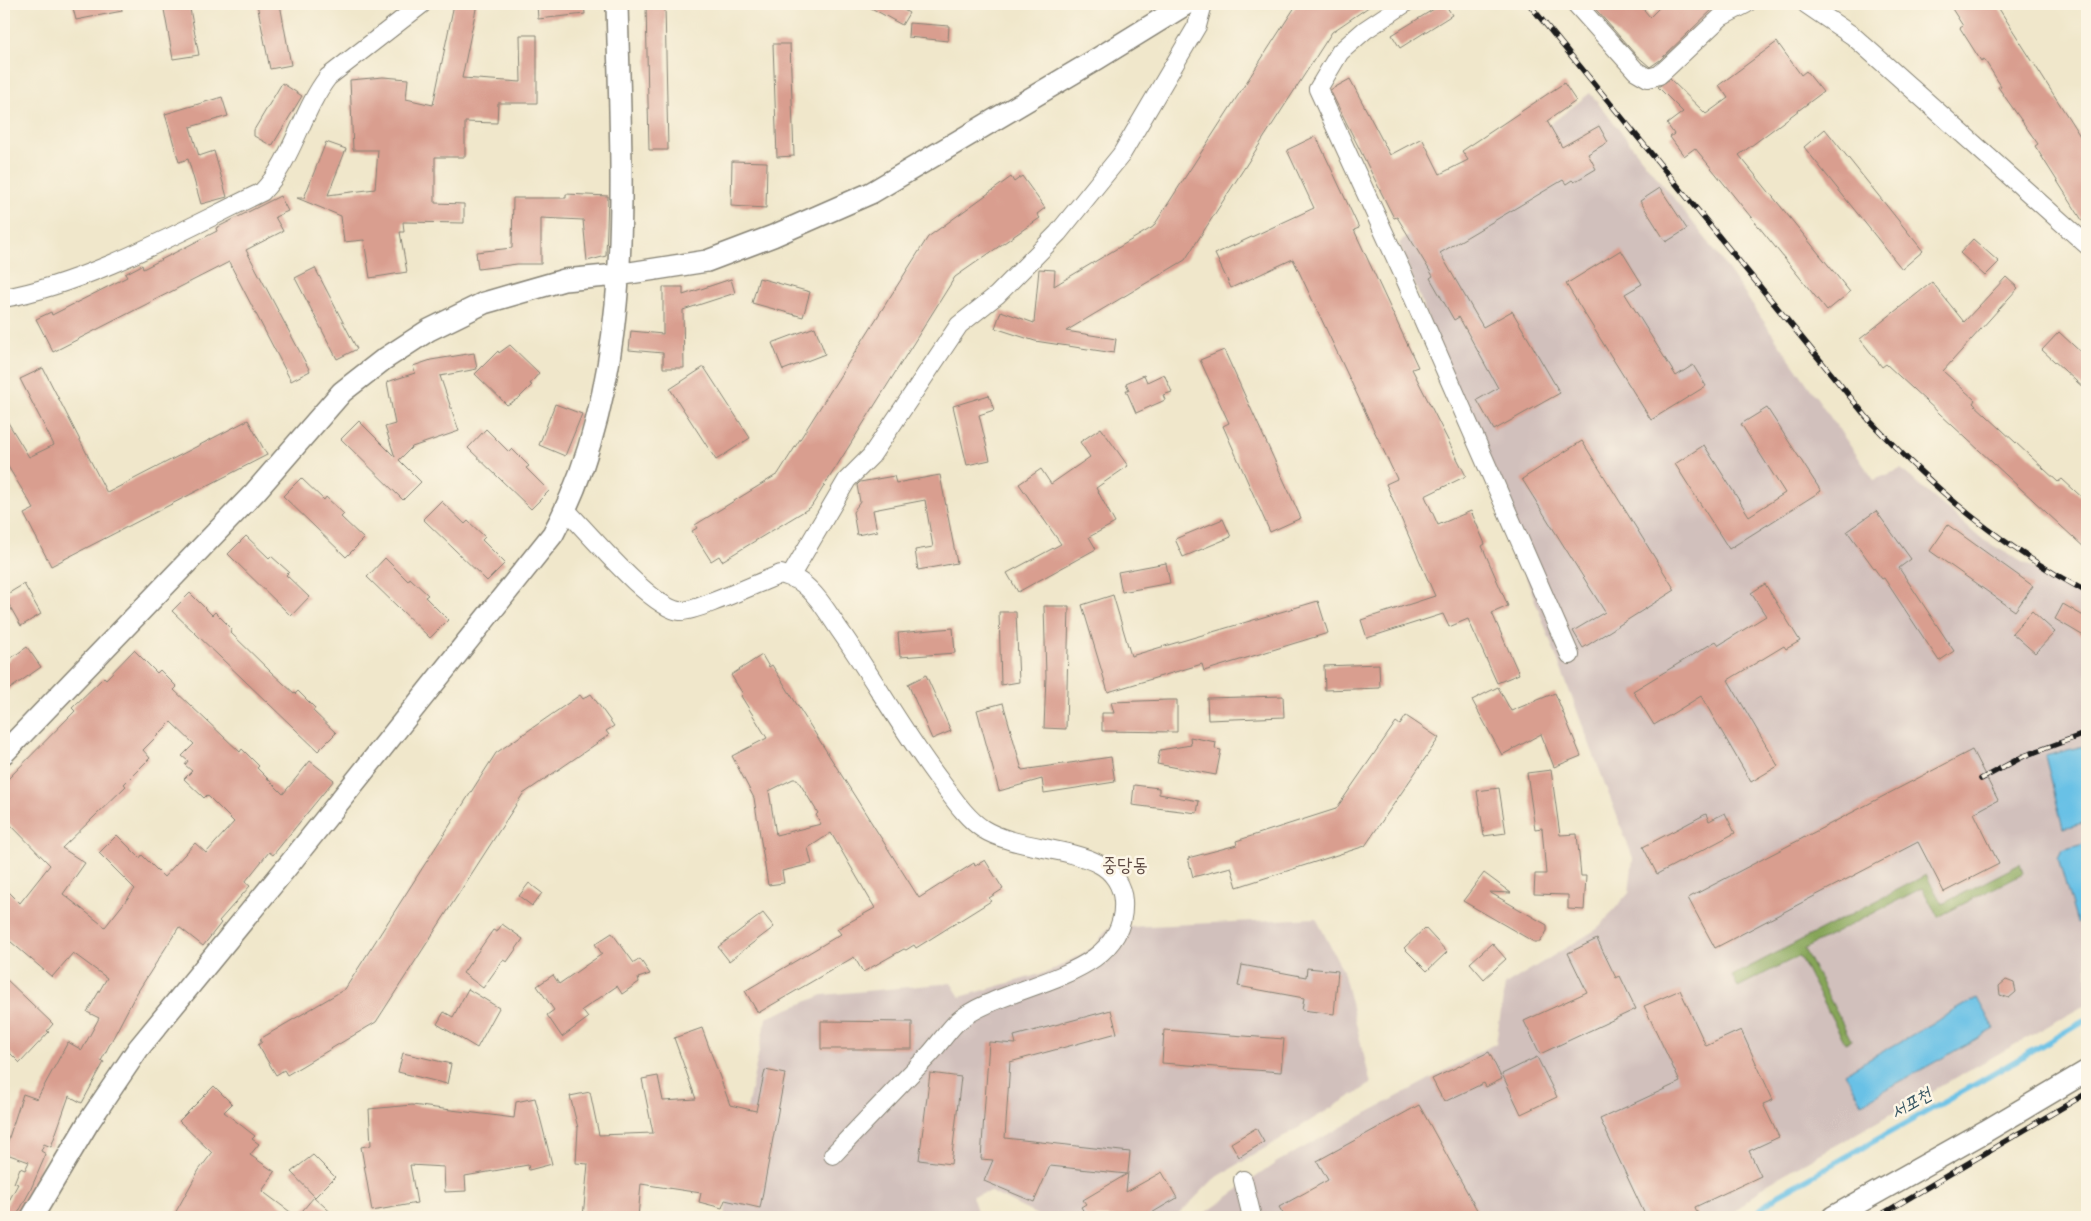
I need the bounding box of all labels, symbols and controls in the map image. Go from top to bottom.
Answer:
district label: 중당동 [1102,849,1148,877]
water label: 서포천 [1884,1079,1937,1125]

